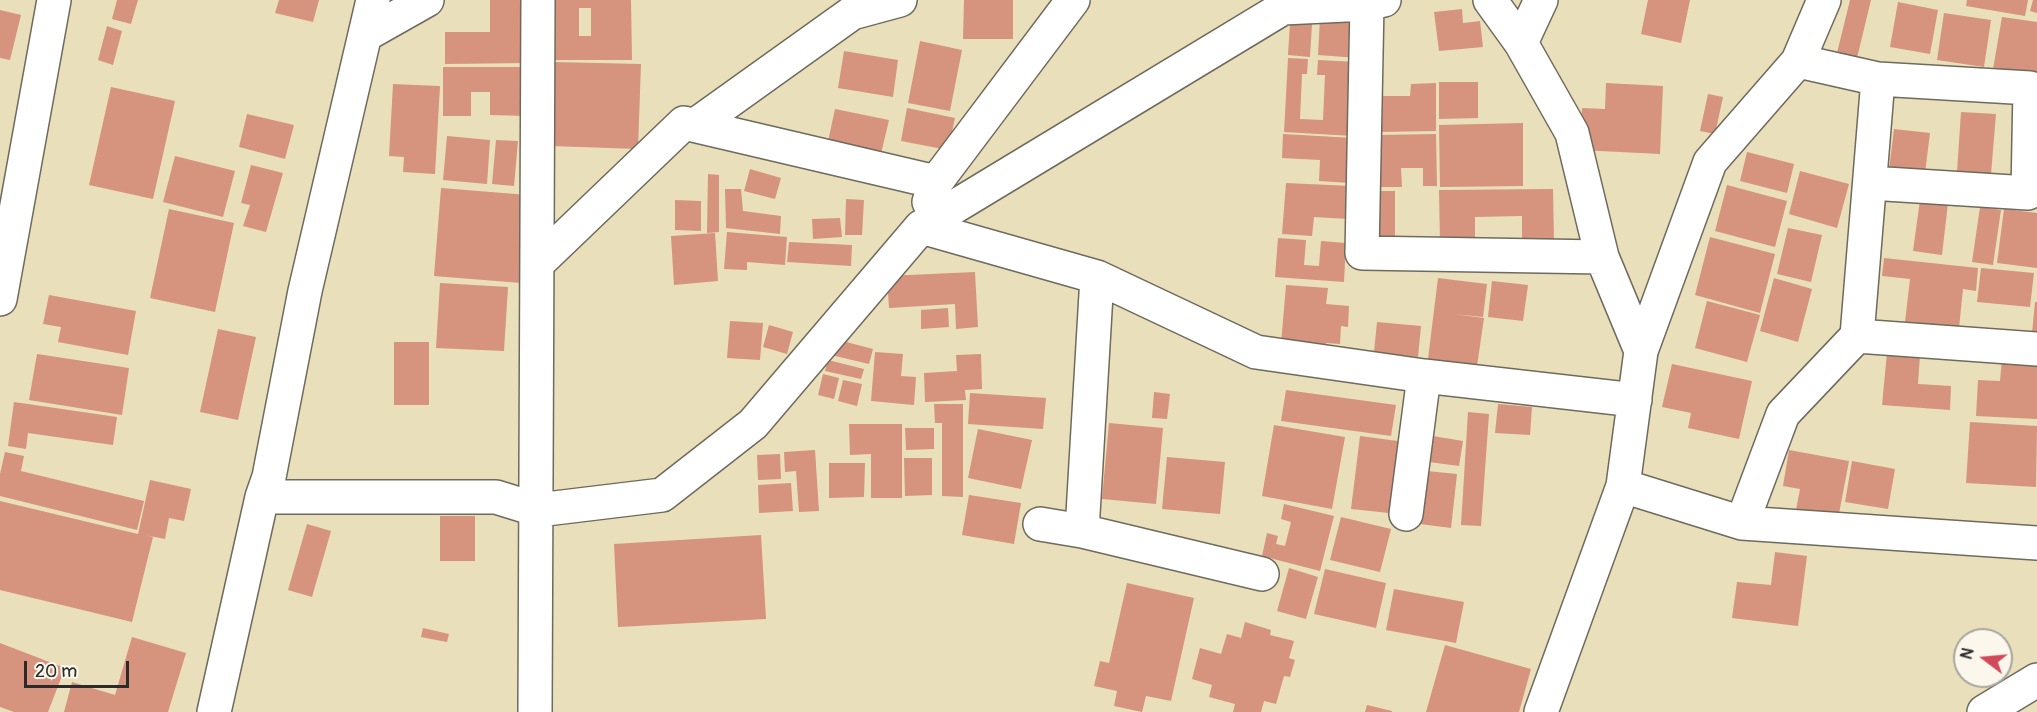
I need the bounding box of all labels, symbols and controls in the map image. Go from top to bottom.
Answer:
north arrow [1953,628,2013,688]
text: N [1957,646,1979,662]
scale bar [27,649,132,687]
text: 20 m [35,660,77,683]

